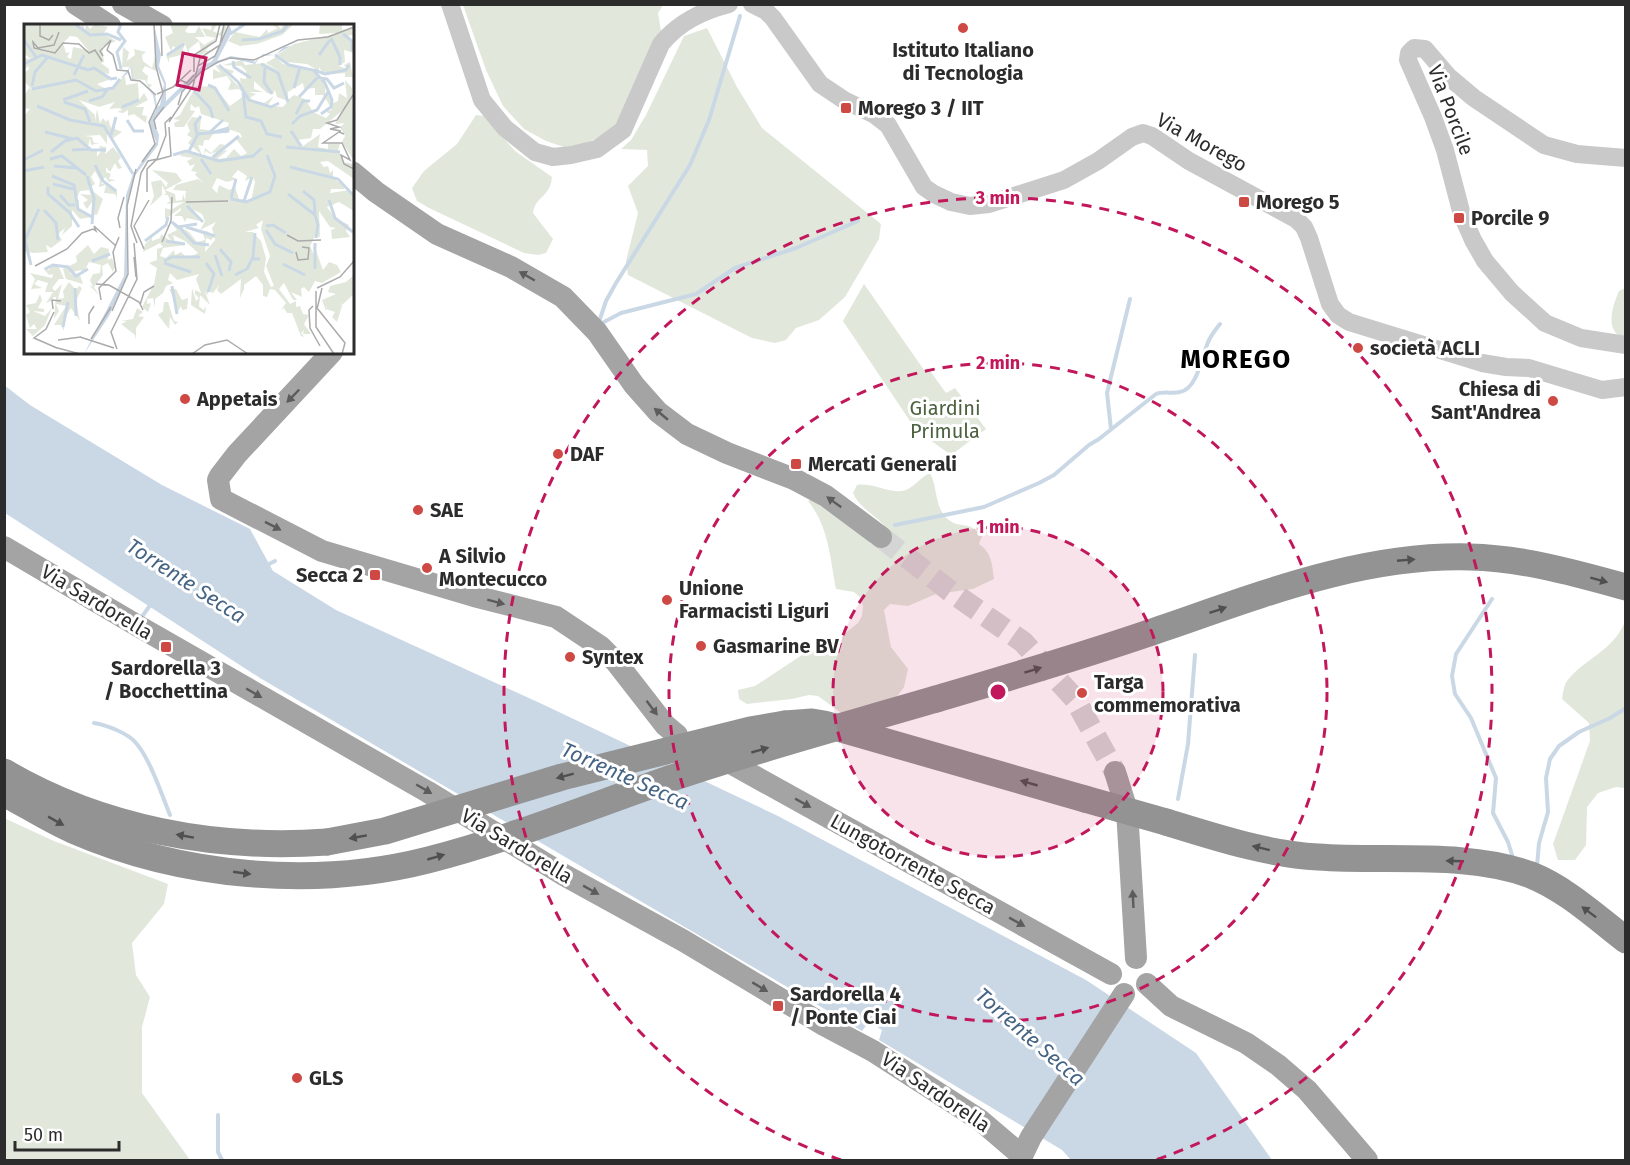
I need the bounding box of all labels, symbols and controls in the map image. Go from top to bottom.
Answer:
marker: Istituto Italiano di Tecnologia [956,21,970,35]
inset map [24,24,354,354]
place label: Istituto Italiano di Tecnologia [892,38,1034,85]
street label: Via Porcile [1423,62,1479,158]
place label: Morego 3 / IIT [858,96,984,120]
marker: Morego 3 / IIT [839,101,853,115]
street label: Via Morego [1152,107,1252,177]
text: 3 min [975,187,1020,209]
place label: Morego 5 [1256,190,1340,214]
marker: Morego 5 [1237,195,1251,209]
place label: Porcile 9 [1471,206,1550,230]
marker: Porcile 9 [1452,211,1466,225]
one-way arrow [518,272,535,282]
place label: società ACLI [1370,336,1480,360]
marker: società ACLI [1351,341,1365,355]
district label: MOREGO [1180,344,1292,375]
text: 2 min [976,352,1020,374]
place label: Chiesa di Sant'Andrea [1431,377,1541,424]
place label: Appetais [196,387,278,411]
one-way arrow [286,388,300,403]
marker: Appetais [178,392,192,406]
marker: Chiesa di Sant'Andrea [1546,394,1560,408]
park label: Giardini Primula [909,396,981,443]
one-way arrow [654,407,669,420]
place label: DAF [570,442,605,466]
marker: DAF [551,447,565,461]
place label: Mercati Generali [808,452,957,476]
marker: Mercati Generali [789,457,803,471]
one-way arrow [826,495,842,508]
place label: SAE [430,498,464,522]
marker: SAE [411,503,425,517]
text: 1 min [976,516,1020,538]
one-way arrow [264,521,281,531]
water label: Torrente Secca [122,533,250,629]
place label: A Silvio Montecucco [438,544,548,591]
one-way arrow [1397,556,1416,565]
street label: Via Sardorella [37,559,157,645]
marker: A Silvio Montecucco [420,561,434,575]
place label: Secca 2 [296,563,363,587]
marker: Secca 2 [368,568,382,582]
one-way arrow [1589,575,1608,585]
place label: Unione Farmacisti Liguri [679,576,829,623]
marker: Unione Farmacisti Liguri [660,593,674,607]
one-way arrow [488,598,506,607]
one-way arrow [1209,605,1227,614]
place label: Gasmarine BV [713,634,839,658]
marker: Gasmarine BV [694,639,708,653]
marker: Sardorella 3 / Bocchettina [159,640,173,654]
place label: Syntex [582,645,644,669]
marker: Syntex [563,650,577,664]
place label: Sardorella 3 / Bocchettina [104,656,228,703]
one-way arrow [1024,665,1042,674]
place label: Targa commemorativa [1094,670,1241,717]
centre of rings [988,682,1008,702]
marker: Targa commemorativa [1075,686,1089,700]
one-way arrow [246,688,263,698]
one-way arrow [645,701,657,716]
water label: Torrente Secca [557,736,693,816]
one-way arrow [751,745,769,754]
one-way arrow [556,772,574,782]
one-way arrow [1020,777,1038,787]
one-way arrow [416,784,432,795]
one-way arrow [795,798,812,808]
street label: Via Sardorella [457,803,577,889]
street label: Lungotorrente Secca [826,809,1000,919]
one-way arrow [48,816,65,826]
one-way arrow [175,832,194,841]
one-way arrow [348,833,367,842]
one-way arrow [1251,843,1270,853]
one-way arrow [427,852,445,862]
one-way arrow [1445,857,1464,866]
one-way arrow [233,868,252,877]
one-way arrow [583,885,600,895]
one-way arrow [1128,890,1137,909]
one-way arrow [1581,906,1596,918]
one-way arrow [1009,917,1026,927]
one-way arrow [752,982,769,992]
place label: Sardorella 4 / Ponte Ciai [790,982,901,1029]
water label: Torrente Secca [970,982,1090,1092]
marker: Sardorella 4 / Ponte Ciai [771,999,785,1013]
street label: Via Sardorella [877,1047,995,1137]
place label: GLS [309,1066,343,1090]
marker: GLS [290,1071,304,1085]
scale bar [15,1114,118,1152]
text: 50 m [24,1124,63,1146]

